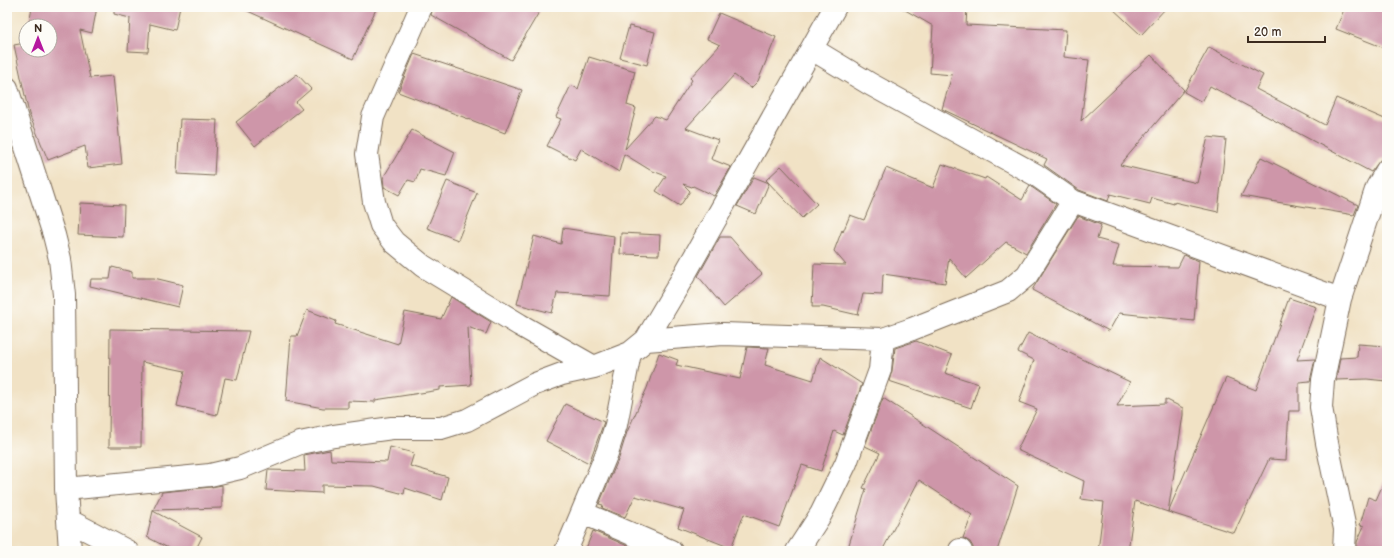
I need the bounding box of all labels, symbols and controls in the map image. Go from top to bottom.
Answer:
north arrow [18,18,58,58]
scale bar [1248,18,1325,44]
text: N [34,22,42,35]
text: 20 m [1254,25,1281,40]

